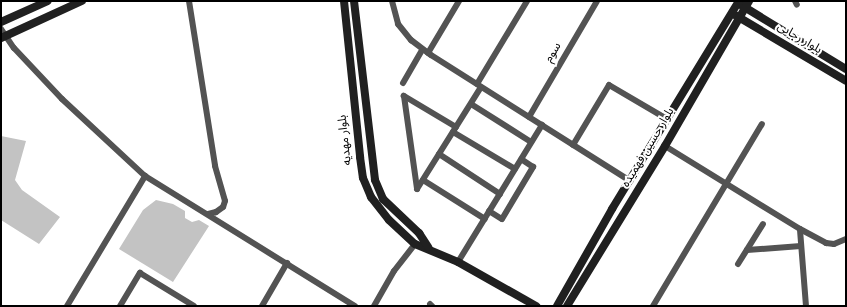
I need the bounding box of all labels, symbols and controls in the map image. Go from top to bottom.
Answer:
street label: بلوار رجایی [774,20,824,58]
street label: سوم [543,40,565,66]
street label: بلوار حسین فهمیده [620,106,678,190]
street label: بلوار مهدیه [336,114,356,166]

